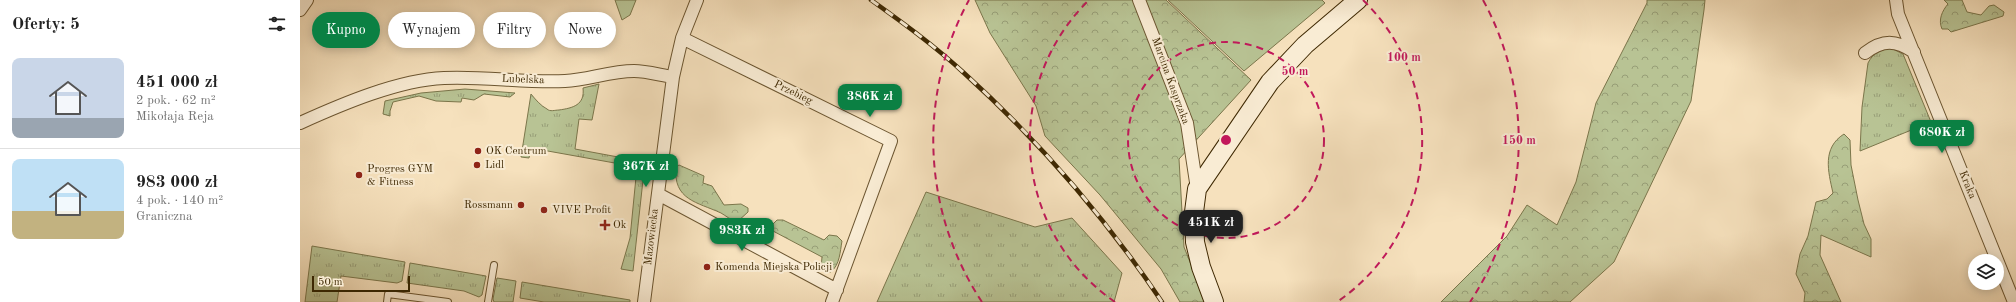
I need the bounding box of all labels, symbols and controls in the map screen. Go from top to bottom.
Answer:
chip: Kupno [312,12,380,48]
chip: Wynajem [388,12,475,48]
chip: Filtry [483,12,546,48]
chip: Nowe [554,12,616,48]
icon: filters [266,13,288,35]
text: Oferty: 5 [12,16,80,33]
street label: Marcina Kasprzaka [1149,36,1191,126]
text: 100 m [1387,52,1421,64]
text: 50 m [1282,65,1309,78]
icon: home [44,74,92,122]
text: 451 000 zł [136,74,218,91]
street label: Lubelska [501,74,545,86]
street label: Przebieg [772,79,814,107]
pin: 386K zł [833,84,907,118]
text: 386K zł [847,90,893,103]
text: 2 pok. · 62 m² [136,94,216,107]
text: Mikołaja Reja [136,110,214,123]
pin: 680K zł [1905,120,1979,154]
text: 680K zł [1919,126,1965,139]
centre of rings [1219,133,1233,147]
text: 150 m [1502,134,1536,147]
marker: OK Centrum [473,146,483,156]
place label: OK Centrum [486,146,547,157]
pin: 367K zł [609,154,683,188]
marker: Lidl [472,160,482,170]
place label: Lidl [485,160,504,171]
text: 367K zł [623,160,669,173]
place label: Progres GYM & Fitness [367,164,433,188]
street label: Kraka [1956,169,1978,201]
marker: Progres GYM & Fitness [354,170,364,180]
text: 983 000 zł [136,174,218,191]
icon: home [44,175,92,223]
text: 4 pok. · 140 m² [136,194,223,207]
place label: Rossmann [464,200,513,211]
marker: Rossmann [516,200,526,210]
marker: VIVE Profit [539,205,549,215]
place label: VIVE Profit [552,205,611,216]
street label: Mazowiecka [643,207,661,266]
text: Graniczna [136,210,192,223]
pin: 451K zł [1174,210,1248,244]
text: 451K zł [1188,216,1234,229]
pin: 983K zł [705,218,779,252]
marker: Ok [600,220,610,230]
place label: Ok [613,220,627,231]
text: 983K zł [719,224,765,237]
map controls [1968,254,2004,290]
button: layers [1968,254,2004,290]
marker: Komenda Miejska Policji [702,262,712,272]
place label: Komenda Miejska Policji [715,262,832,273]
scale bar [312,274,410,293]
text: 50 m [318,277,343,288]

